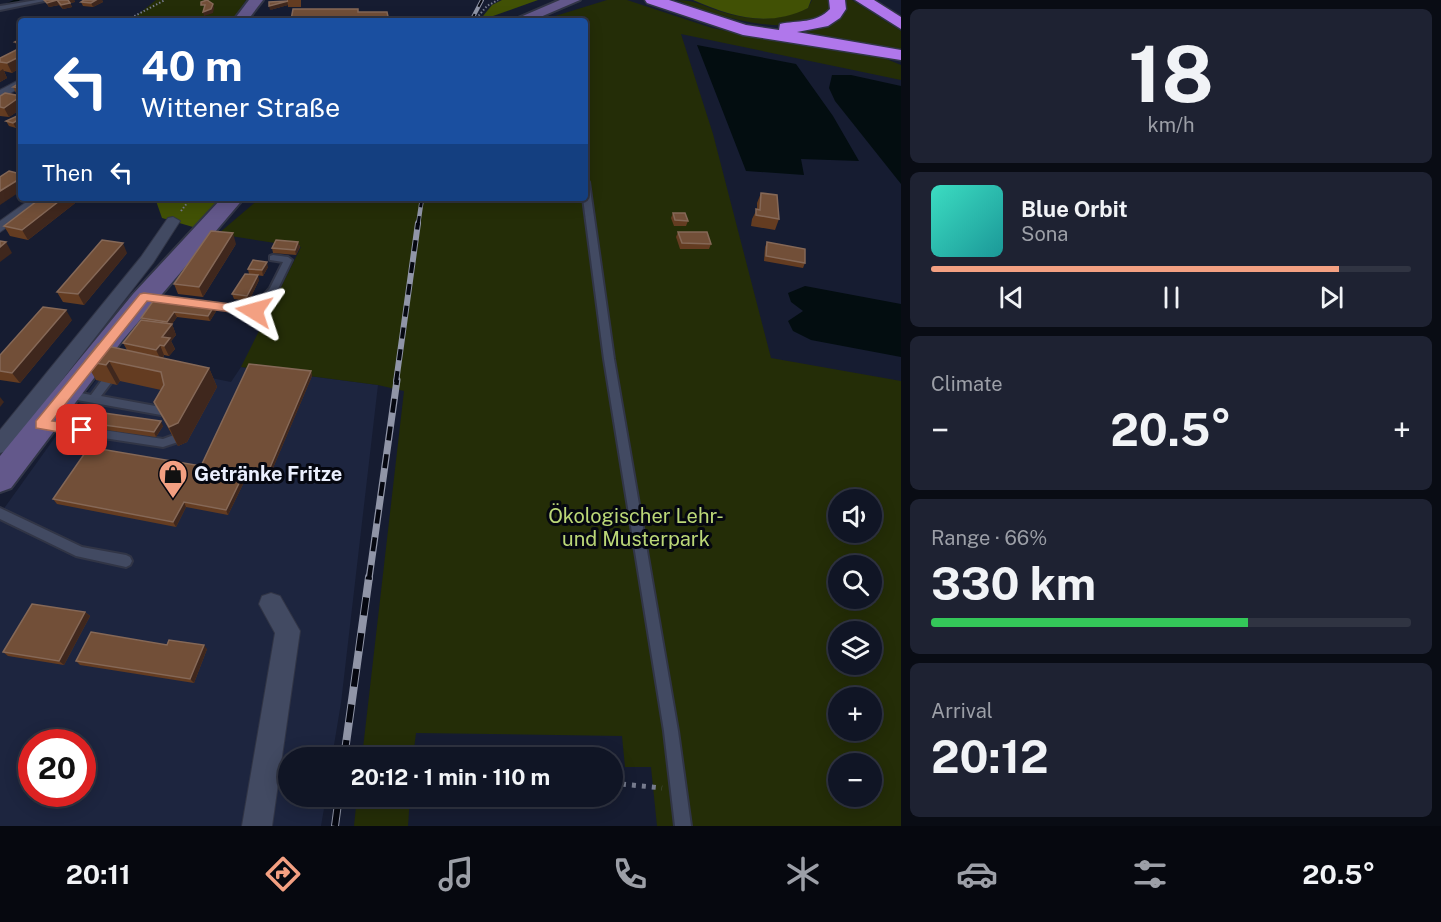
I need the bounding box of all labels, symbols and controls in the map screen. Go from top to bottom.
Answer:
text: 18 [1128,28,1214,120]
text: 40 m [141,41,243,90]
icon: left [42,42,120,120]
text: Wittener Straße [141,91,340,123]
text: km/h [1147,113,1195,137]
icon: left [105,156,138,189]
text: Then [42,160,93,186]
text: Blue Orbit [1021,196,1128,222]
text: Sona [1021,222,1068,246]
position arrow [222,279,286,343]
icon: previous [995,281,1028,314]
icon: pause [1155,281,1188,314]
icon: next [1315,281,1348,314]
text: Climate [931,372,1003,396]
text: 20.5° [1110,403,1232,456]
pin [56,404,107,455]
text: − [931,411,949,449]
text: + [1393,411,1411,449]
icon: arrive [65,413,98,446]
shop icon: Getränke Fritze [157,458,189,500]
place label: Getränke Fritze [194,462,342,486]
map controls [828,489,882,807]
button: sound [828,489,882,543]
park label: Ökologischer Lehr- und Musterpark [548,503,724,551]
text: Range · 66% [931,526,1047,550]
button: search [828,555,882,609]
text: 330 km [931,557,1096,610]
button: layers [828,621,882,675]
button: + [828,687,882,741]
text: Arrival [931,699,993,723]
speed limit sign: 20 [18,729,96,807]
text: 20:12 [931,730,1049,783]
button: − [828,753,882,807]
text: 20:12 · 1 min · 110 m [351,764,550,790]
icon: directions [262,853,304,895]
icon: music [435,853,477,895]
icon: phone [609,853,651,895]
icon: climate [782,853,824,895]
icon: car [956,853,998,895]
icon: filters [1129,853,1171,895]
text: 20:11 [66,858,131,890]
text: 20.5° [1302,858,1375,890]

